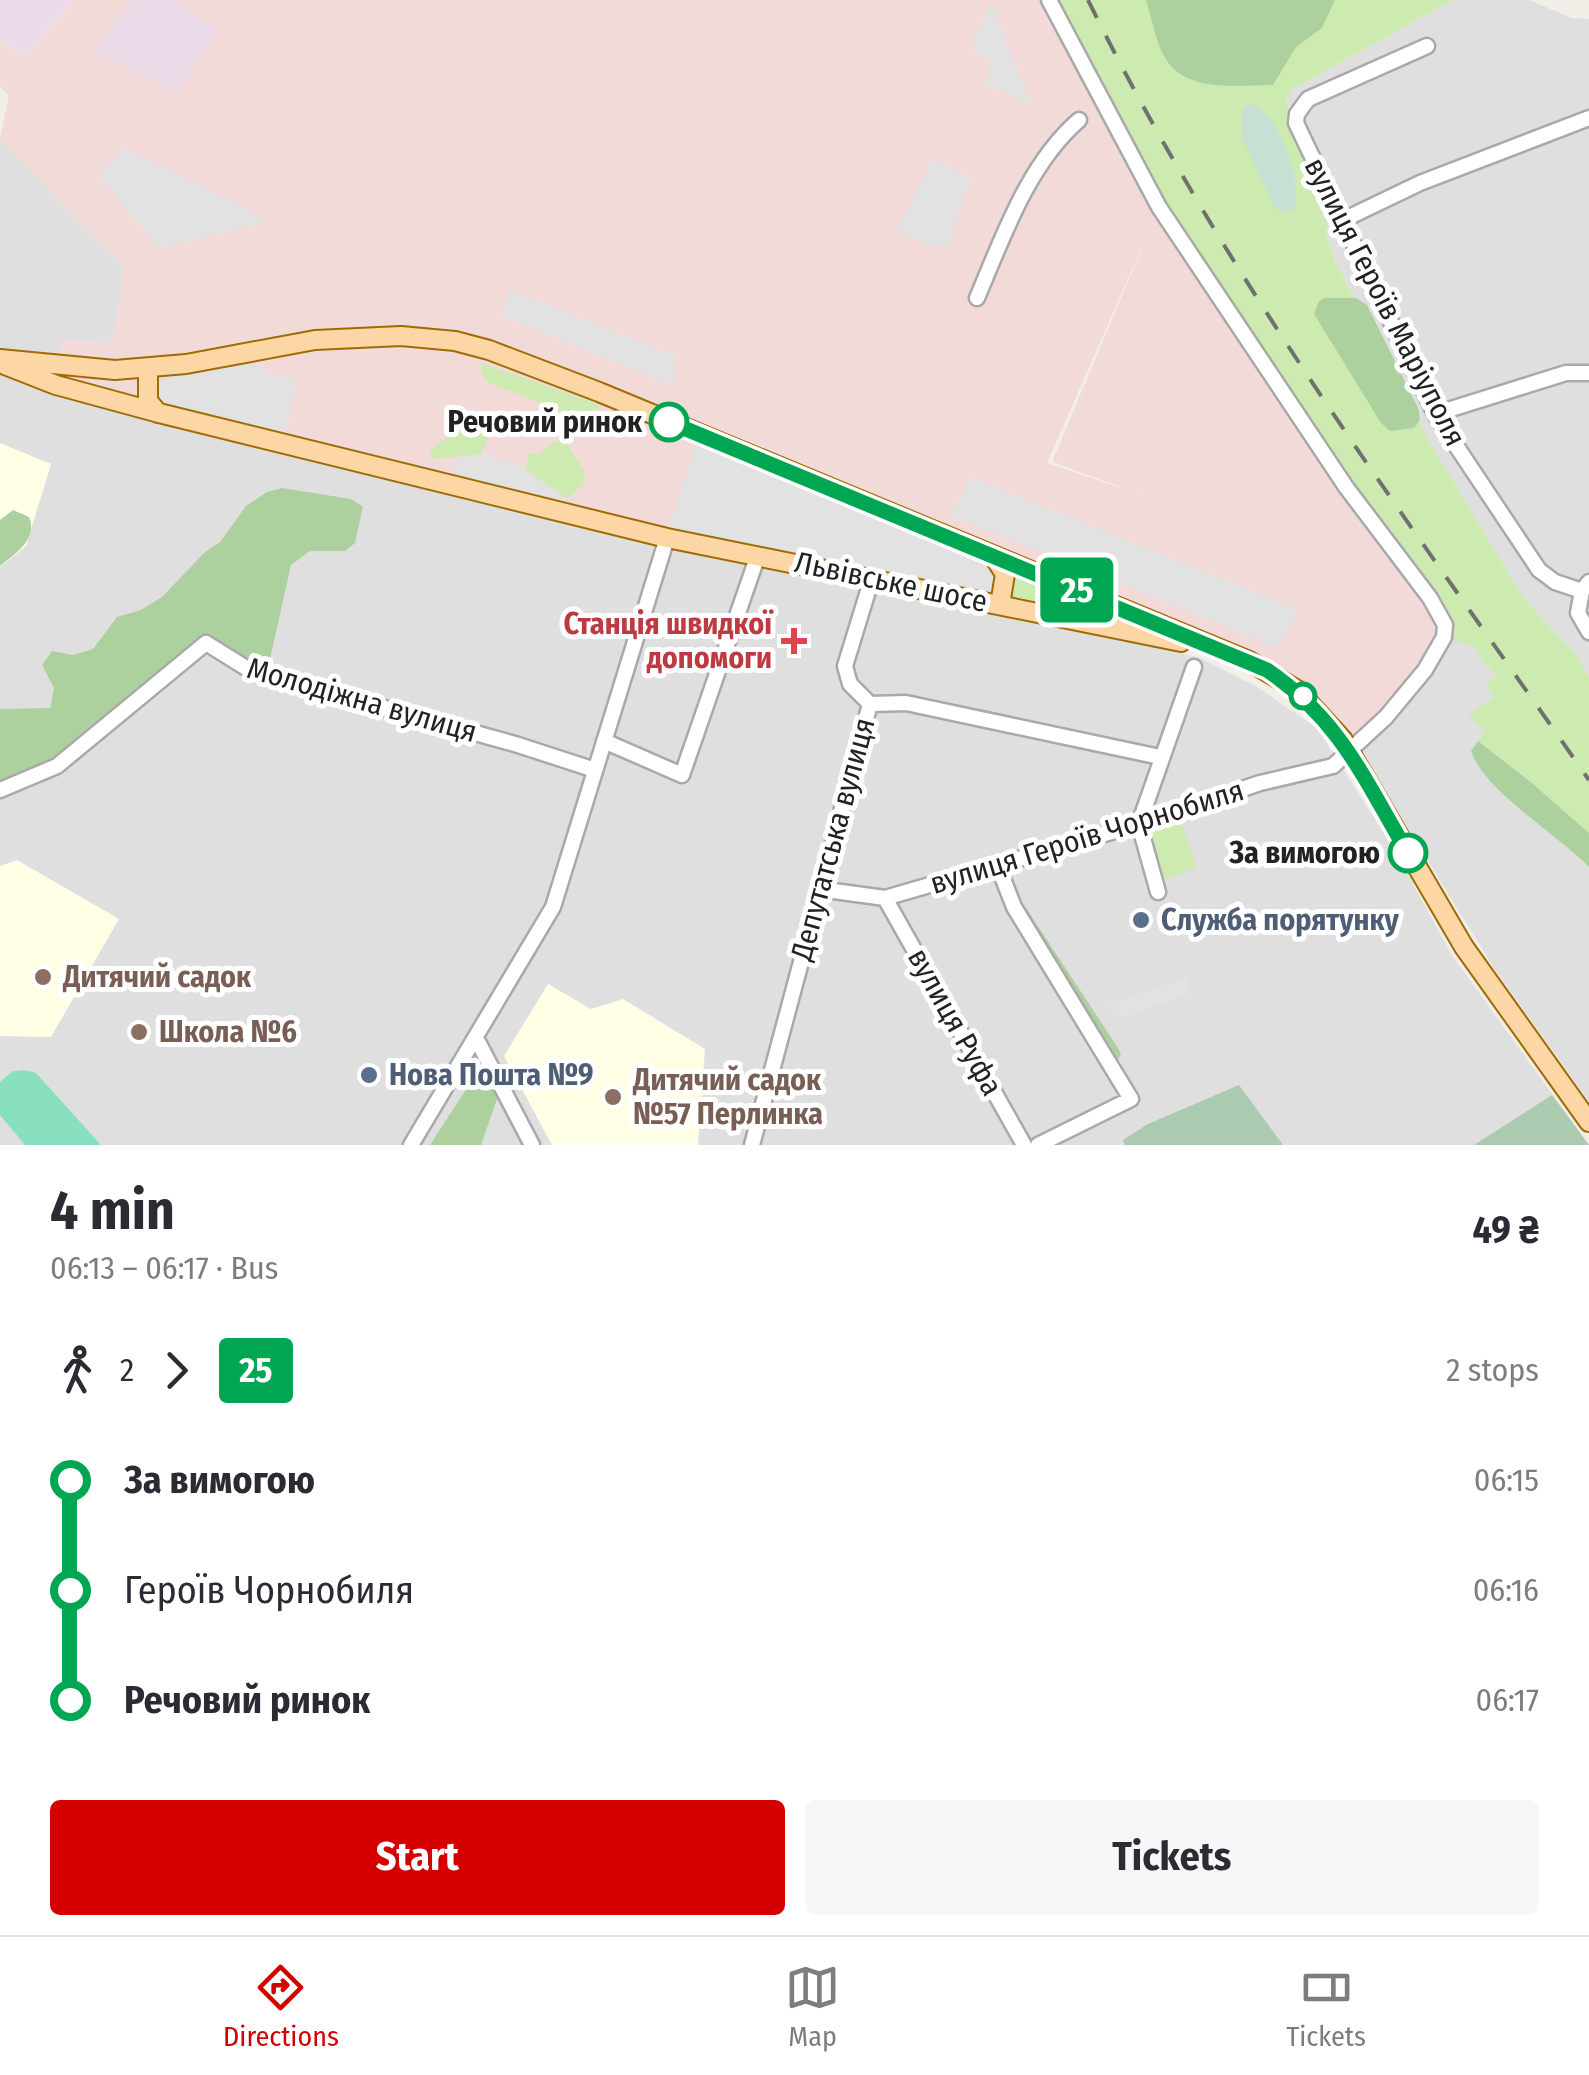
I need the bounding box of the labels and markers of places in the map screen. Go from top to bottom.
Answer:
marker: Речовий ринок [650,403,688,441]
place label: Речовий ринок [448,404,643,440]
place label: Станція швидкої допомоги [563,606,774,676]
marker: Станція швидкої допомоги [781,628,807,654]
unlabelled marker [1290,683,1316,709]
marker: За вимогою [1389,834,1427,872]
place label: За вимогою [1228,835,1380,871]
place label: Служба порятунку [1161,902,1399,938]
marker: Служба порятунку [1130,909,1152,931]
place label: Дитячий садок [62,959,252,995]
marker: Дитячий садок [32,966,54,988]
place label: Школа №6 [159,1014,297,1050]
marker: Школа №6 [128,1021,150,1043]
place label: Нова Пошта №9 [389,1057,594,1093]
place label: Дитячий садок №57 Перлинка [632,1062,823,1132]
marker: Нова Пошта №9 [358,1064,380,1086]
marker: Дитячий садок №57 Перлинка [602,1086,624,1108]

